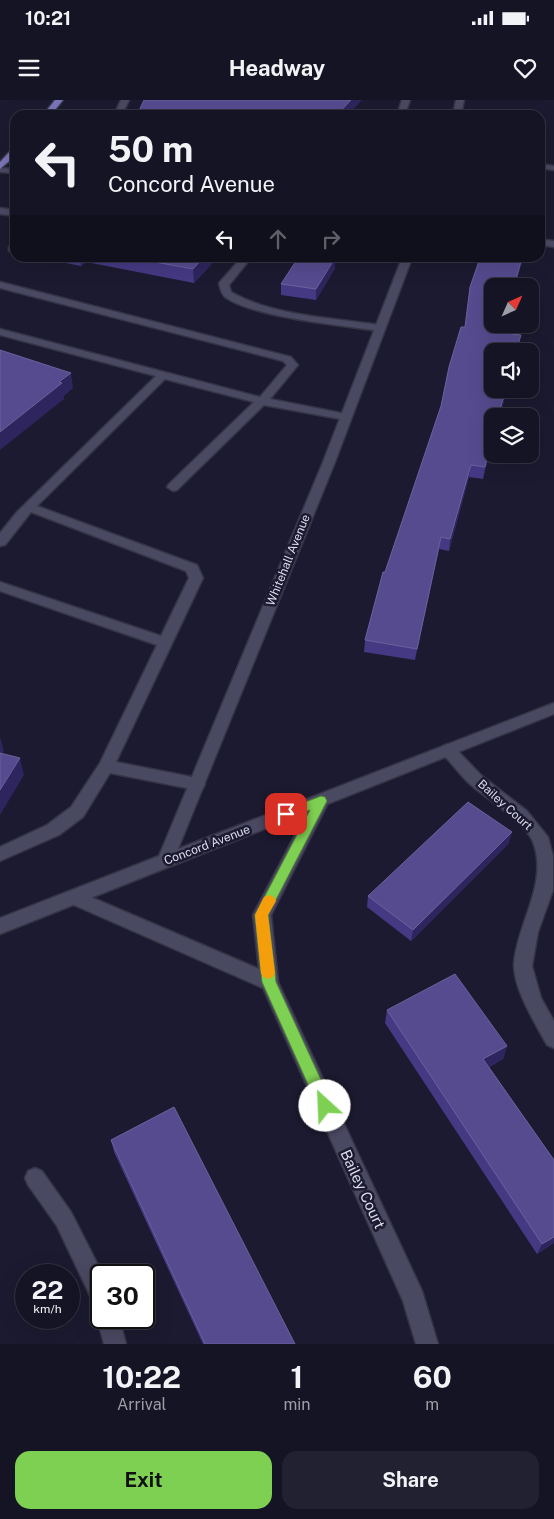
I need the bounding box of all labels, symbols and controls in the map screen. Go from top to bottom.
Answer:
text: 10:21 [25,7,71,29]
icon: menu [15,54,43,82]
icon: heart [511,54,539,82]
text: Headway [229,55,325,81]
text: 50 m [108,129,193,170]
icon: left [25,130,90,195]
text: Concord Avenue [108,171,275,197]
icon: left [211,225,239,253]
icon: ahead [264,225,292,253]
icon: right [317,225,345,253]
north arrow [484,278,539,332]
map controls [484,278,539,463]
button: sound [484,343,539,398]
button: layers [484,408,539,463]
street label: Whitehall Avenue [263,512,313,608]
street label: Bailey Court [475,777,535,833]
pin [265,793,307,835]
icon: arrive [272,800,300,828]
street label: Concord Avenue [162,822,252,868]
position arrow [298,1079,350,1131]
street label: Bailey Court [337,1147,389,1231]
speed limit sign: 30 [90,1264,155,1329]
text: 22 [32,1275,63,1305]
text: km/h [33,1302,62,1316]
text: 10:22 [102,1359,181,1395]
text: 1 [291,1359,303,1395]
text: 60 [413,1359,452,1395]
text: Arrival [117,1395,166,1414]
text: min [283,1395,311,1414]
text: m [425,1395,439,1414]
button: Exit [15,1451,272,1509]
button: Share [282,1451,539,1509]

